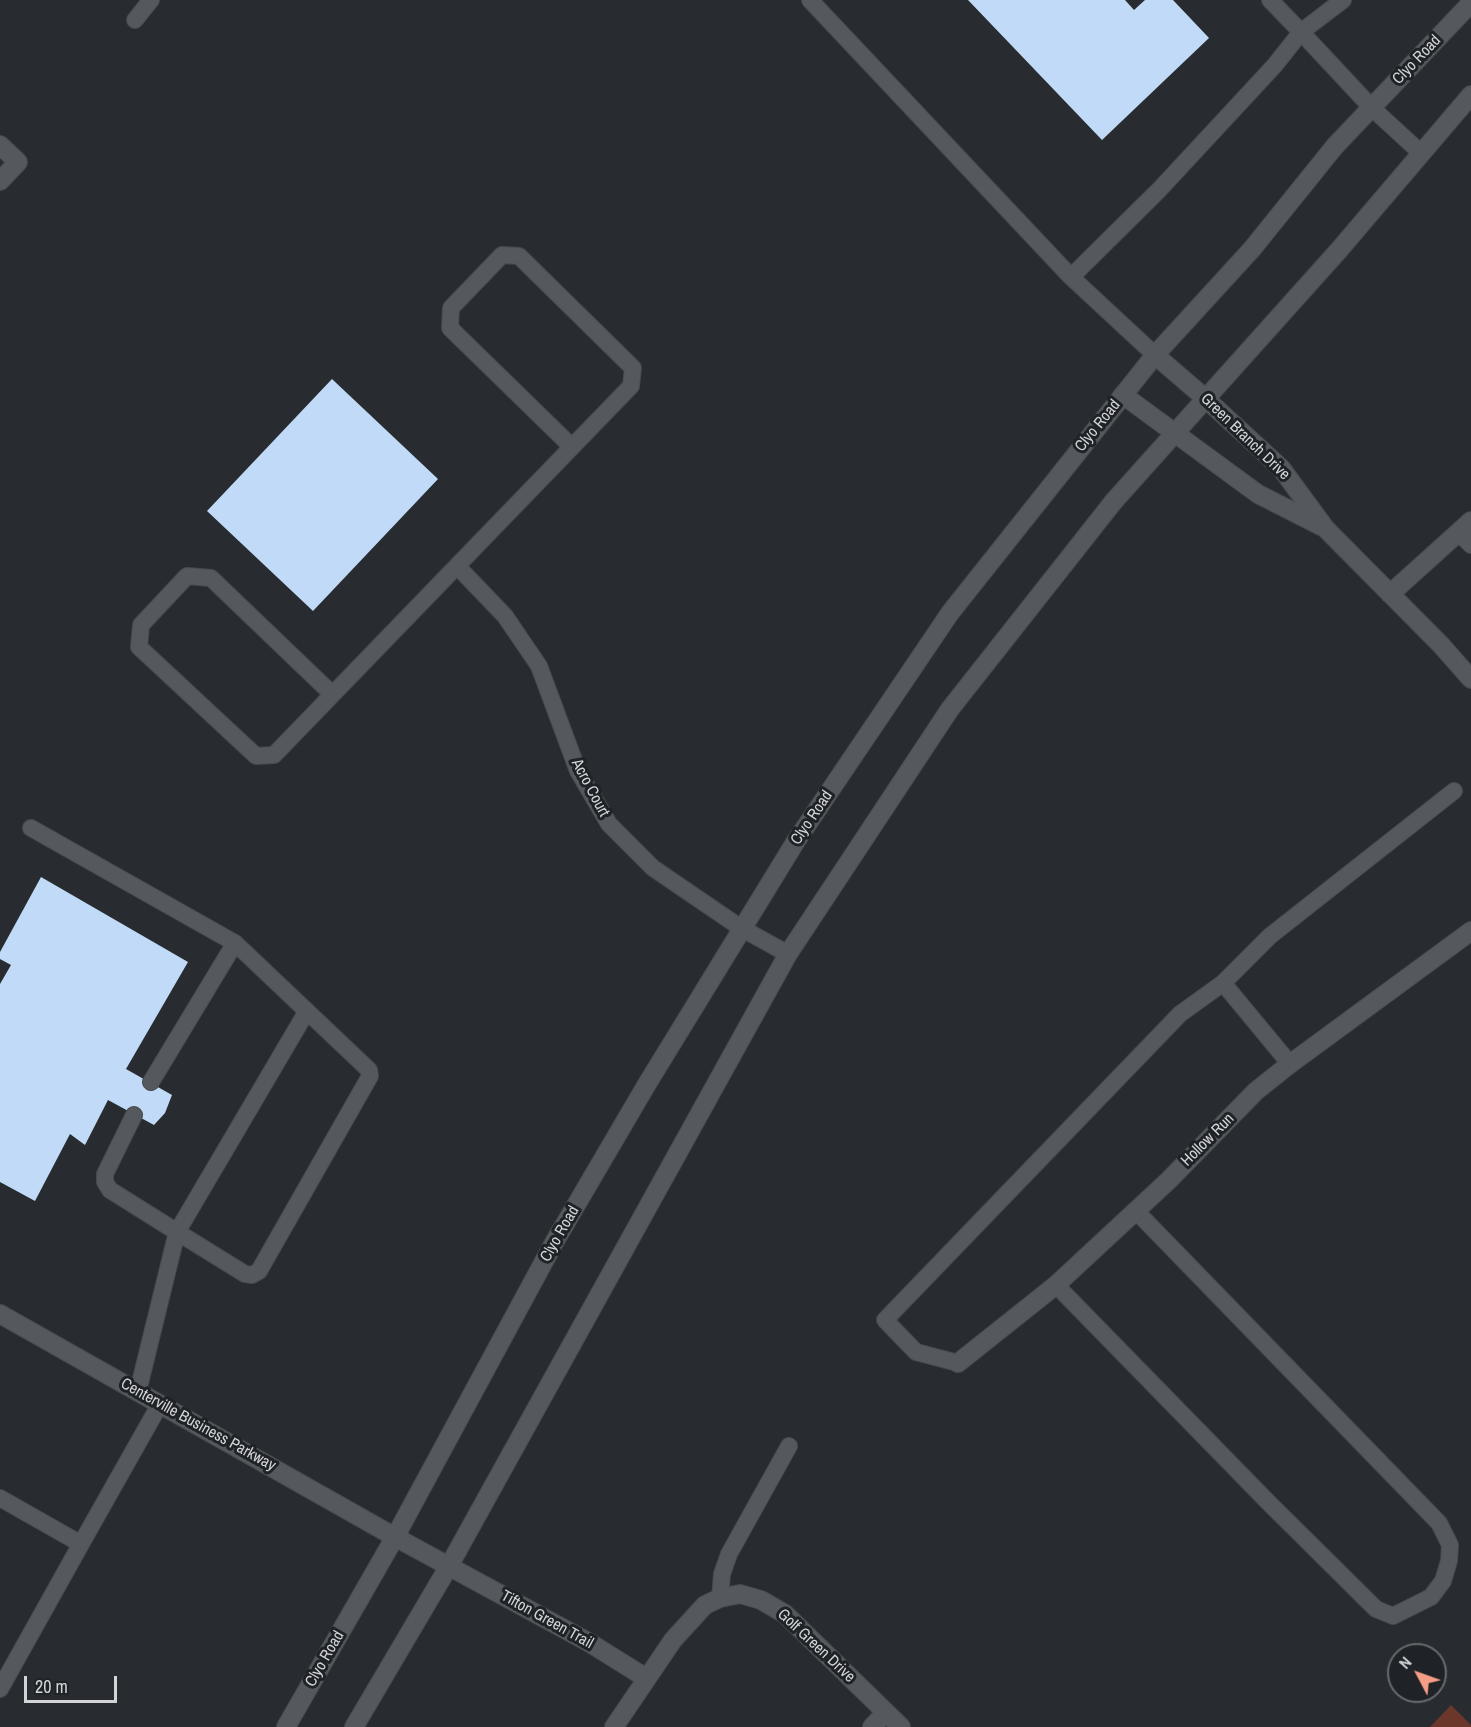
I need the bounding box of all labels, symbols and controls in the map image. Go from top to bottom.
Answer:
street label: Clyo Road [1389,31,1445,89]
street label: Green Branch Drive [1196,390,1294,484]
street label: Clyo Road [1071,396,1125,456]
street label: Acro Court [567,756,613,820]
street label: Clyo Road [787,787,837,849]
street label: Hollow Run [1177,1109,1239,1171]
street label: Clyo Road [536,1203,584,1265]
street label: Centerville Business Parkway [117,1374,279,1476]
street label: Tifton Green Trail [497,1587,597,1653]
street label: Golf Green Drive [773,1605,859,1687]
street label: Clyo Road [301,1628,349,1690]
north arrow [1387,1643,1447,1703]
text: N [1394,1652,1416,1673]
scale bar [27,1664,120,1702]
text: 20 m [35,1674,68,1699]

